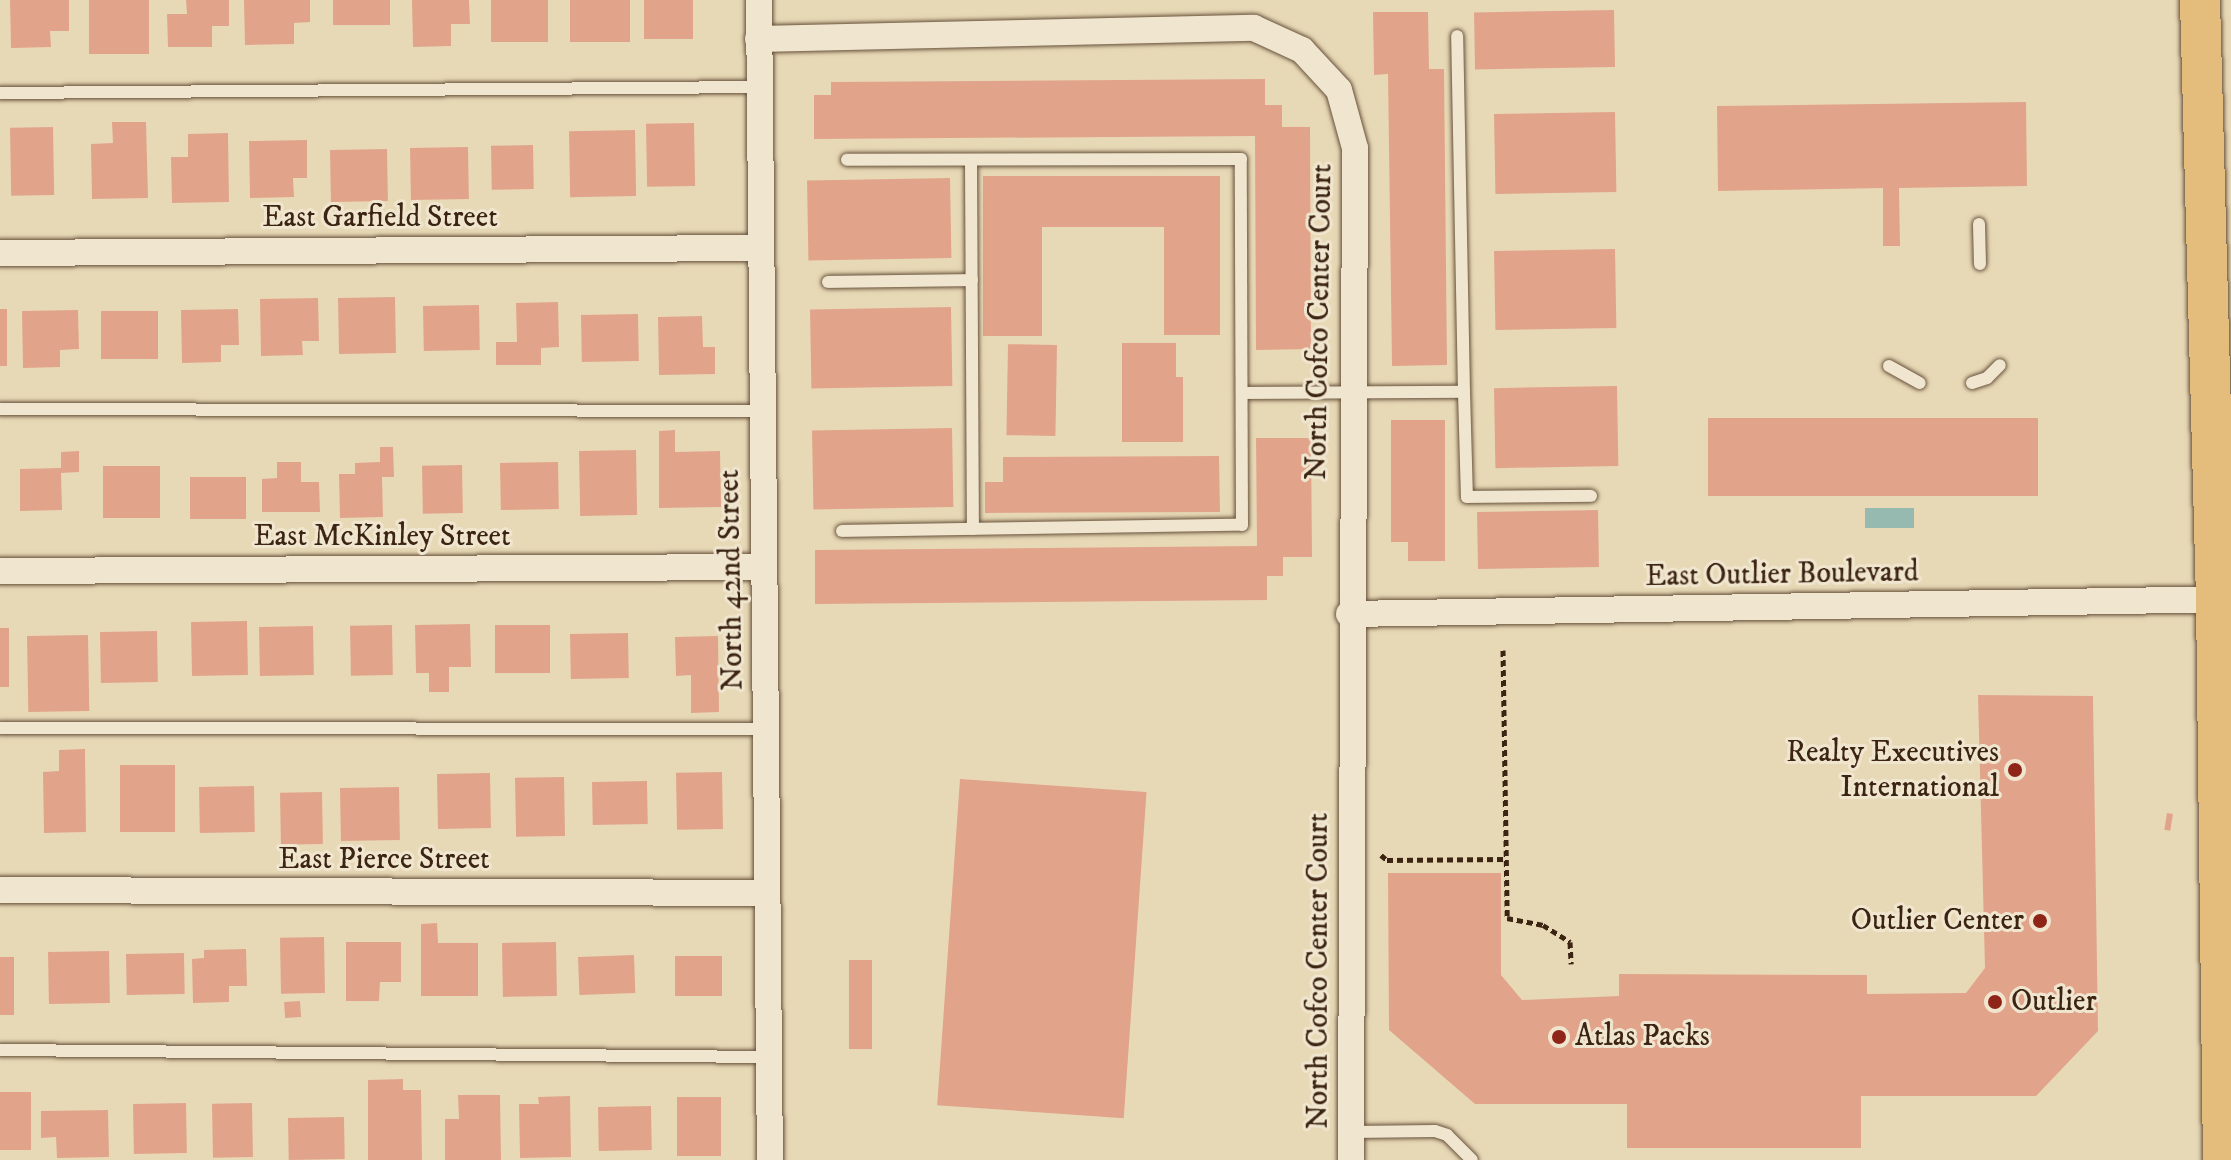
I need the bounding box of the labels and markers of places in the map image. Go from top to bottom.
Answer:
place label: Realty Executives International [1786,735,1999,806]
marker: Realty Executives International [2006,761,2024,779]
place label: Outlier Center [1851,903,2024,939]
marker: Outlier Center [2031,912,2049,930]
place label: Outlier [2011,984,2097,1020]
marker: Outlier [1986,993,2004,1011]
place label: Atlas Packs [1575,1019,1710,1055]
marker: Atlas Packs [1550,1028,1568,1046]

